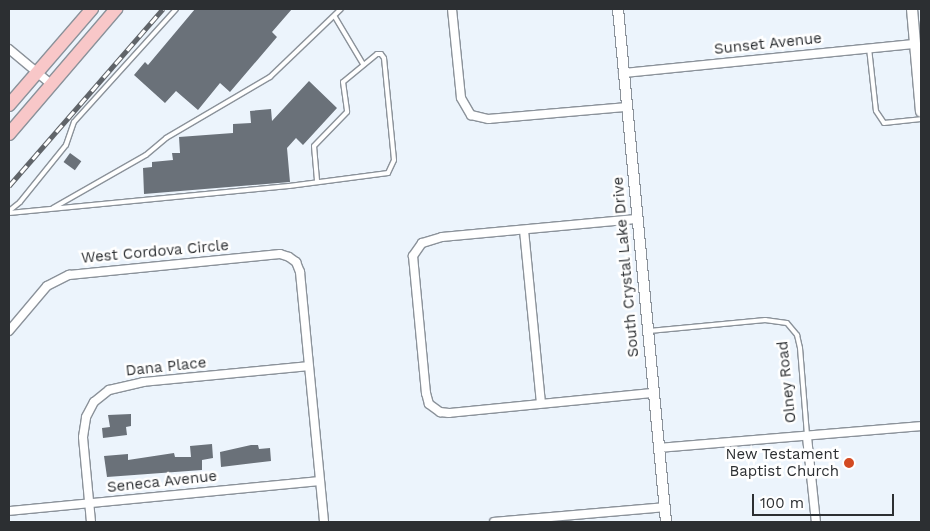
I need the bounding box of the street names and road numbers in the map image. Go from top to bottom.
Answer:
street label: Sunset Avenue [713,29,823,59]
street label: South Crystal Lake Drive [609,176,643,358]
street label: West Cordova Circle [80,237,230,267]
street label: Olney Road [774,340,800,424]
street label: Dana Place [125,354,207,380]
street label: Seneca Avenue [106,467,218,497]

